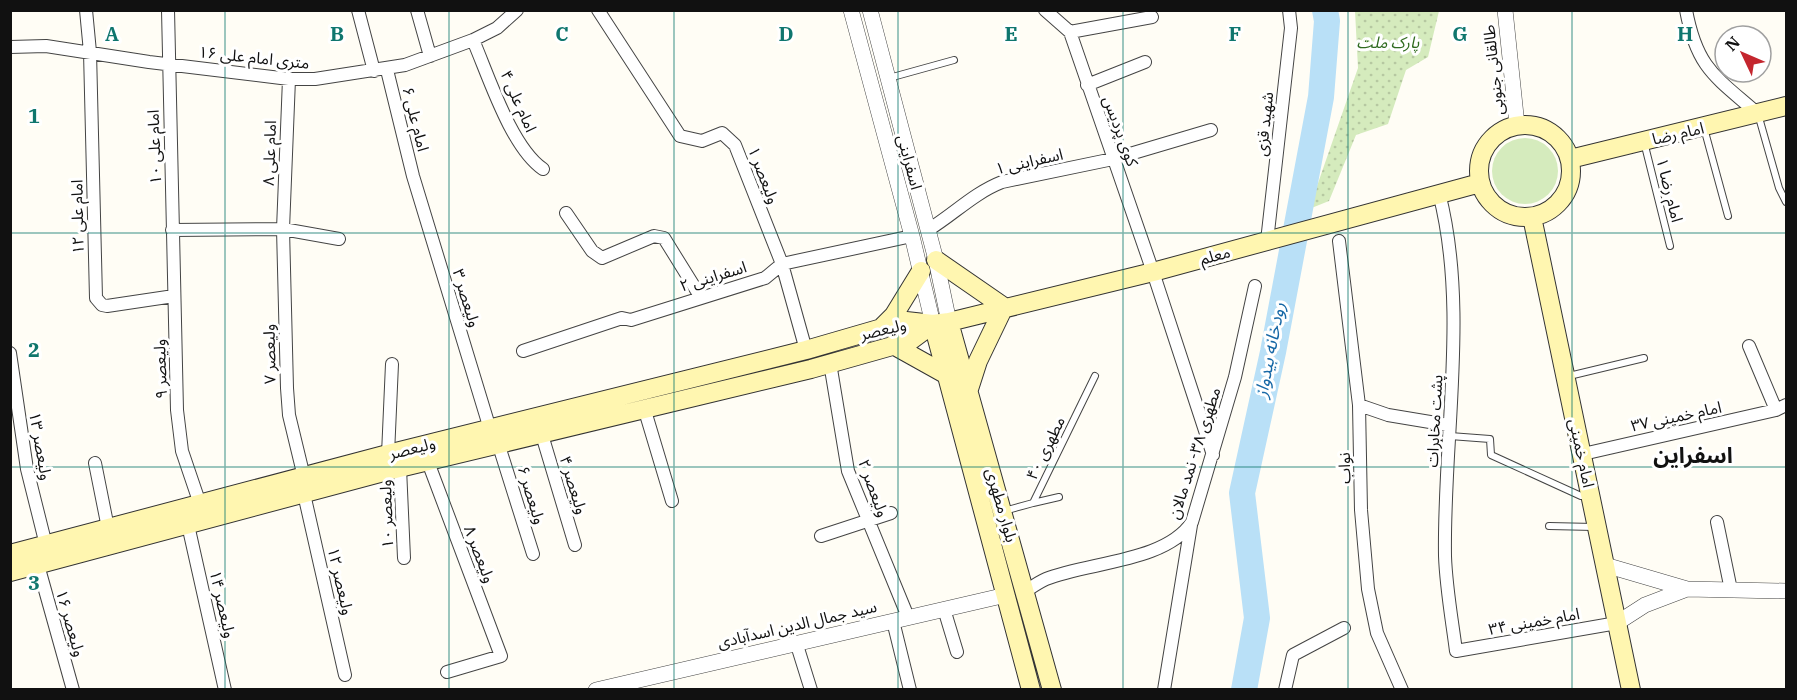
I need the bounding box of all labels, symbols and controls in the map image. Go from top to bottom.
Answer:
text: A [105,20,119,47]
text: B [330,20,344,47]
text: C [555,20,569,47]
text: D [778,20,794,47]
text: E [1004,20,1018,47]
text: F [1229,20,1241,47]
text: G [1452,20,1468,47]
text: H [1677,20,1693,47]
street label: طالقانی جنوبی [1478,24,1508,116]
north arrow [1713,24,1773,84]
park label: پارک ملت [1357,32,1420,53]
text: N [1721,32,1744,55]
street label: ۱۶ متری امام علی [197,41,311,76]
street label: امام علی ۴ [494,67,542,136]
street label: امام علی ۶ [395,85,434,154]
street label: شهید قزی [1251,91,1277,157]
street label: کوی پردیس [1098,93,1143,170]
text: 1 [28,102,40,129]
street label: امام علی ۱۰ [143,109,168,185]
street label: امام رضا [1650,117,1707,152]
street label: امام علی ۸ [258,120,283,186]
street label: اسفراینی [893,132,927,192]
street label: ولیعصر ۱ [744,143,784,207]
street label: اسفراینی ۱ [993,144,1065,178]
street label: امام رضا ۱ [1649,156,1688,225]
street label: امام علی ۱۲ [66,179,91,255]
street label: معلم [1198,241,1233,272]
street label: اسفراینی ۲ [677,256,749,296]
street label: ولیعصر ۳ [449,266,485,330]
water label: رودخانه بیدواز [1249,300,1290,401]
street label: ولیعصر [857,314,908,344]
street label: ولیعصر ۷ [258,324,280,384]
text: 2 [28,336,40,363]
street label: ولیعصر ۹ [149,339,171,399]
street label: پشت مخابرات [1422,374,1448,468]
street label: مطهری ۳۸- نمد مالان [1163,385,1225,521]
street label: امام خمینی ۳۷ [1629,397,1724,438]
street label: ولیعصر ۱۳ [25,410,57,482]
street label: مطهری ۴۰ [1021,413,1069,483]
street label: امام خمینی [1562,417,1599,490]
street label: ولیعصر [386,433,437,464]
district label: اسفراین [1653,440,1733,469]
street label: نواب [1334,452,1354,484]
street label: ولیعصر ۴ [556,453,592,517]
street label: ولیعصر ۲ [854,456,894,520]
street label: ولیعصر ۶ [514,463,550,527]
street label: بلوار مطهری [982,466,1022,544]
street label: ولیعصر ۱۰ [375,479,397,549]
street label: ولیعصر ۸ [460,522,500,586]
street label: ولیعصر ۱۲ [323,545,359,617]
street label: ولیعصر ۱۴ [205,568,241,640]
text: 3 [28,569,40,596]
street label: ولیعصر ۱۶ [52,587,90,659]
street label: سید جمال الدین اسدآبادی [715,596,879,653]
street label: امام خمینی ۳۴ [1487,603,1582,642]

